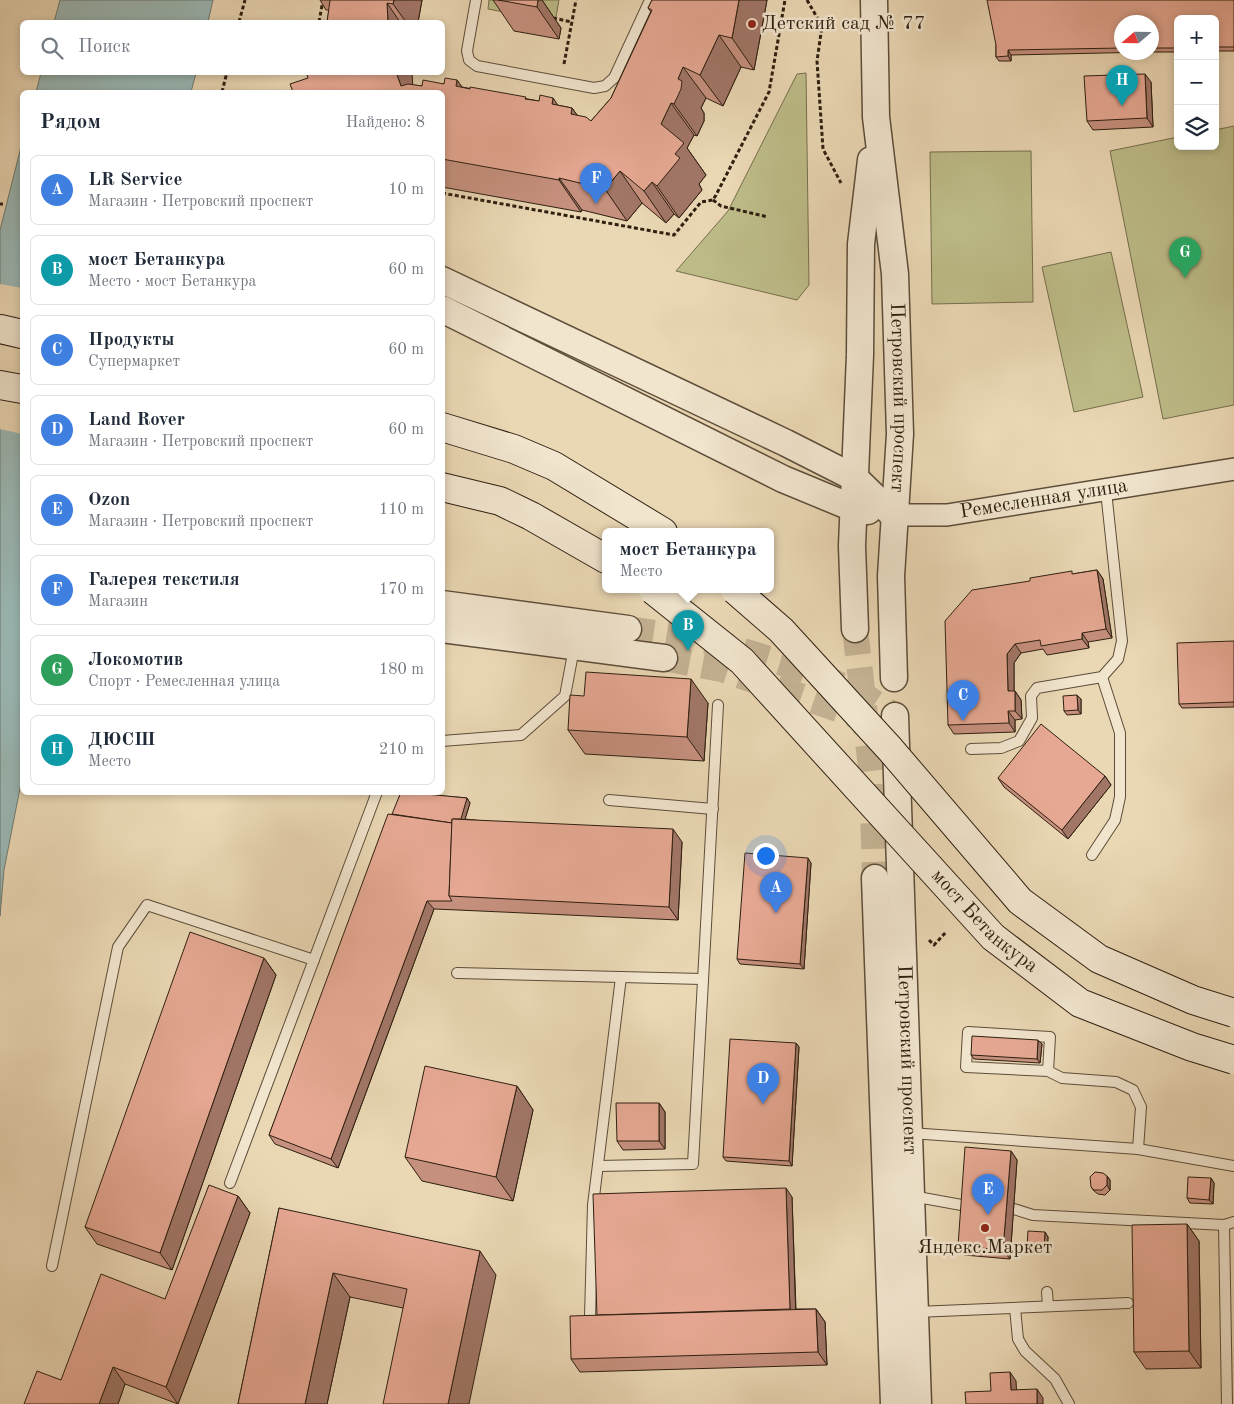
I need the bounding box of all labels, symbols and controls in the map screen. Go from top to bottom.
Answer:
place label: Детский сад № 77 [762,14,925,34]
north arrow [1114,15,1159,60]
map controls [1174,15,1219,150]
button: + [1174,15,1219,60]
marker: Детский сад № 77 [746,18,758,30]
search box [20,20,445,75]
icon: search [38,34,66,62]
text: Поиск [78,38,130,57]
button: − [1174,60,1219,105]
pin: H [1106,65,1138,106]
button: layers [1174,105,1219,150]
text: Рядом [40,112,101,133]
text: Найдено: 8 [346,115,425,131]
pin: F [580,163,612,204]
text: LR Service [88,171,182,190]
text: A [51,182,63,198]
text: 10 m [388,182,424,198]
text: Магазин · Петровский проспект [88,194,313,210]
pin: G [1169,237,1201,278]
text: мост Бетанкура [88,251,225,270]
text: B [51,262,63,278]
text: 60 m [388,262,424,278]
text: Место · мост Бетанкура [88,274,256,290]
street label: Петровский проспект [886,303,910,493]
text: Продукты [88,331,175,350]
text: C [52,342,62,358]
text: 60 m [388,342,424,358]
text: Супермаркет [88,354,180,370]
text: Land Rover [88,411,185,430]
text: D [51,422,63,438]
text: 60 m [388,422,424,438]
text: Магазин · Петровский проспект [88,434,313,450]
street label: Ремесленная улица [959,476,1129,523]
text: Ozon [88,491,130,510]
text: E [51,502,63,518]
text: 110 m [379,502,424,518]
text: Магазин · Петровский проспект [88,514,313,530]
popup [602,528,774,593]
text: мост Бетанкура [619,541,757,560]
text: Место [619,564,663,580]
text: Галерея текстиля [88,571,240,590]
text: F [52,582,62,598]
text: 170 m [379,582,424,598]
text: Магазин [88,594,148,610]
pin: B [672,610,704,651]
text: Локомотив [88,651,183,670]
text: G [51,662,63,678]
text: 180 m [379,662,424,678]
text: Спорт · Ремесленная улица [88,674,280,690]
pin: C [947,680,979,721]
text: ДЮСШ [88,731,156,750]
text: H [50,742,64,758]
text: 210 m [379,742,424,758]
text: Место [88,754,131,770]
your location [753,843,779,869]
street label: мост Бетанкура [927,866,1041,977]
pin: A [760,872,792,913]
street label: Петровский проспект [893,965,920,1155]
pin: D [747,1063,779,1104]
pin: E [972,1174,1004,1215]
marker: Яндекс.Маркет [979,1222,991,1234]
place label: Яндекс.Маркет [918,1238,1053,1258]

